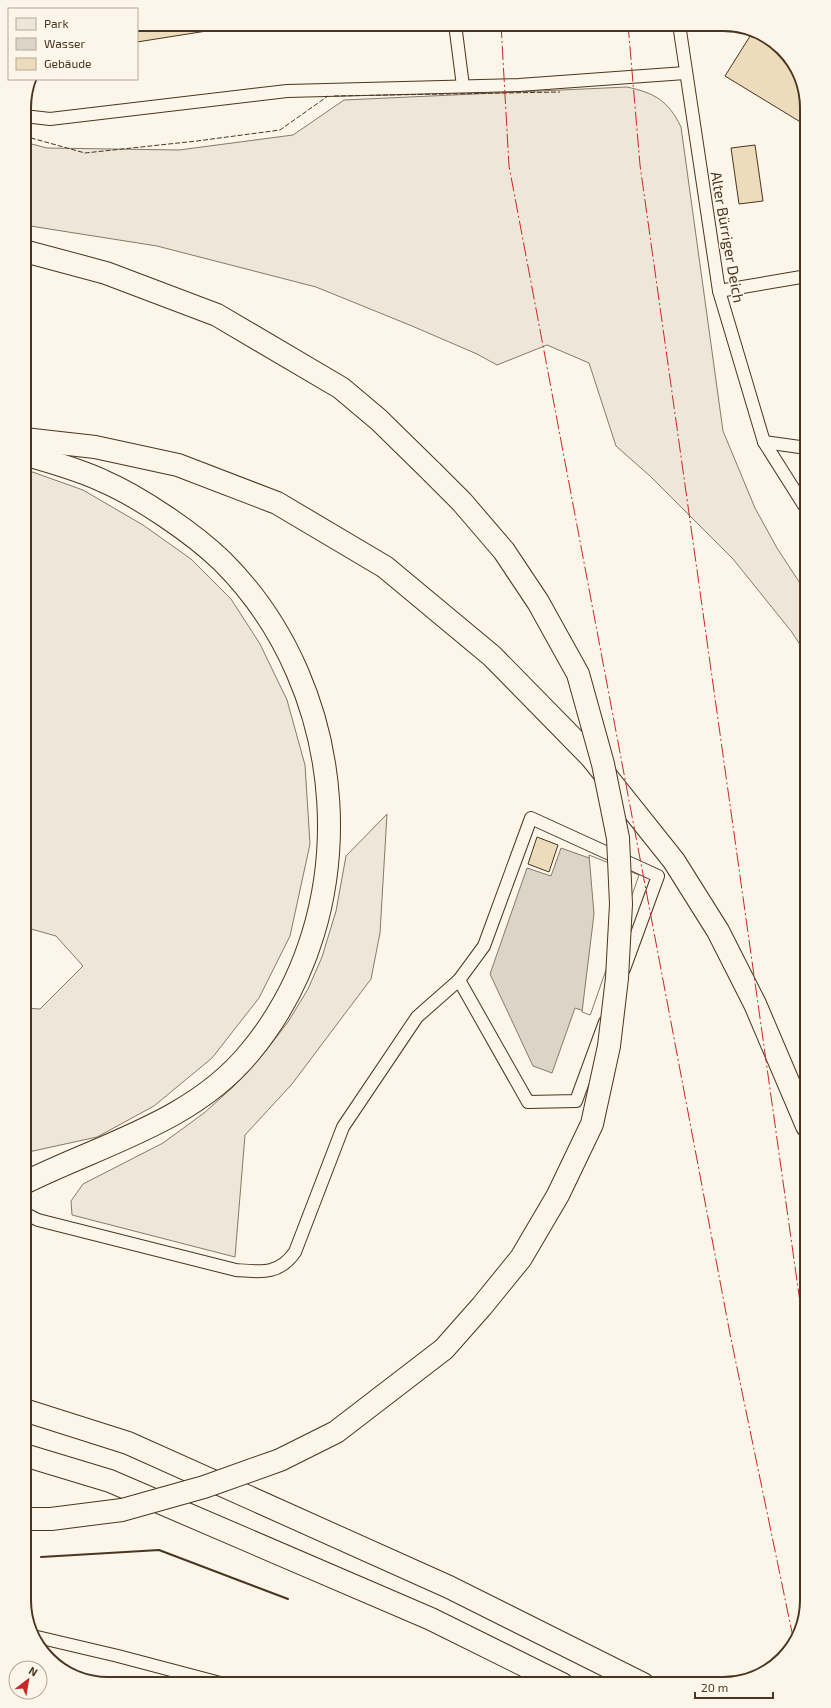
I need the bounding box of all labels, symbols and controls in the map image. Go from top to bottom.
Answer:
legend [8,8,138,80]
text: Park [44,16,69,30]
text: Wasser [44,36,85,50]
text: Gebäude [44,56,92,70]
street label: Alter Bürriger Deich [708,170,748,304]
north arrow [8,1660,48,1700]
text: N [27,1663,40,1679]
scale bar [695,1674,773,1700]
text: 20 m [701,1680,728,1694]

